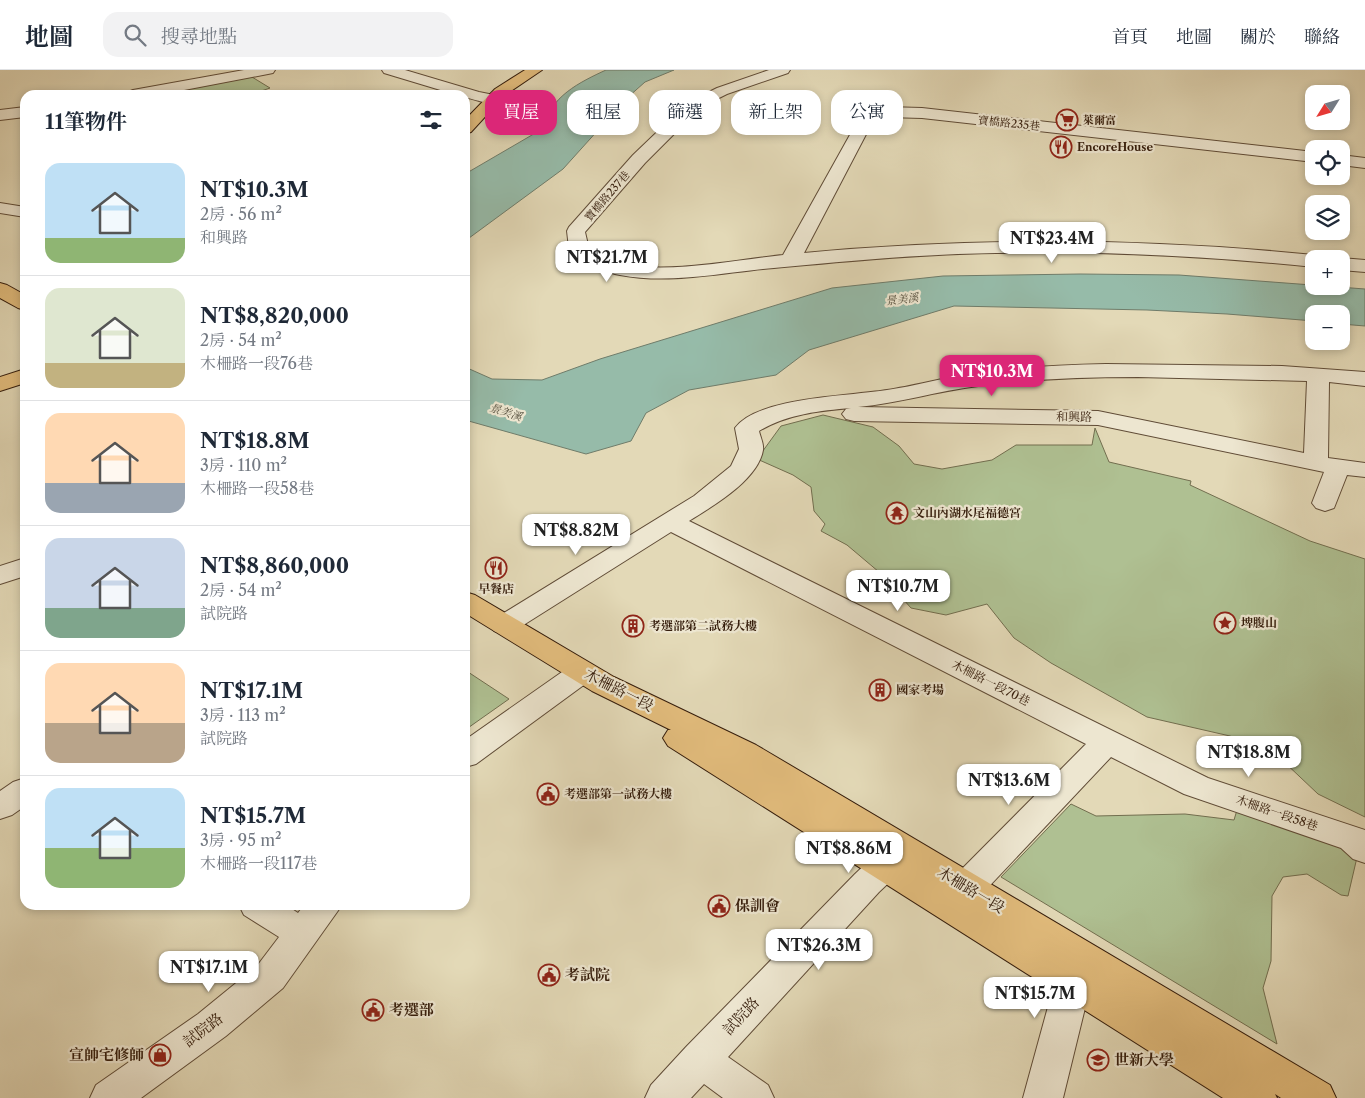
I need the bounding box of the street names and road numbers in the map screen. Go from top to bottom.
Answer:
street label: 寶橋路235巷 [977,113,1041,133]
street label: 寶橋路237巷 [581,168,633,224]
street label: 和興路 [1056,409,1092,424]
street label: 木柵路一段70巷 [950,656,1033,709]
street label: 木柵路一段 [581,664,657,715]
street label: 木柵路一段58巷 [1234,791,1320,834]
street label: 木柵路一段 [934,862,1008,917]
street label: 試院路 [718,993,763,1039]
street label: 試院路 [179,1008,226,1051]

